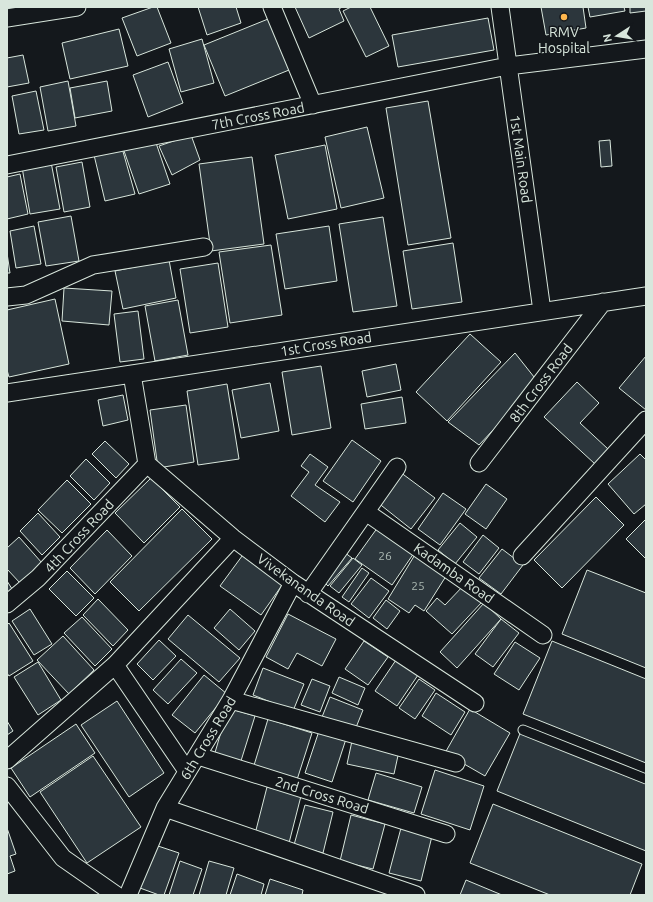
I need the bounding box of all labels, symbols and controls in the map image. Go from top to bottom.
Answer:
marker: RMV Hospital [559,12,569,22]
north arrow [597,16,637,56]
place label: RMV Hospital [538,24,590,56]
text: N [600,33,614,43]
street label: 7th Cross Road [210,99,306,133]
street label: 1st Main Road [507,114,535,204]
street label: 1st Cross Road [279,329,373,359]
street label: 8th Cross Road [506,341,576,425]
street label: 4th Cross Road [41,496,117,576]
street label: Kadamba Road [411,539,497,607]
house number: 26 [378,549,392,562]
street label: Vivekananda Road [254,550,358,630]
house number: 25 [411,579,425,592]
street label: 6th Cross Road [177,693,239,783]
street label: 2nd Cross Road [273,773,371,817]

